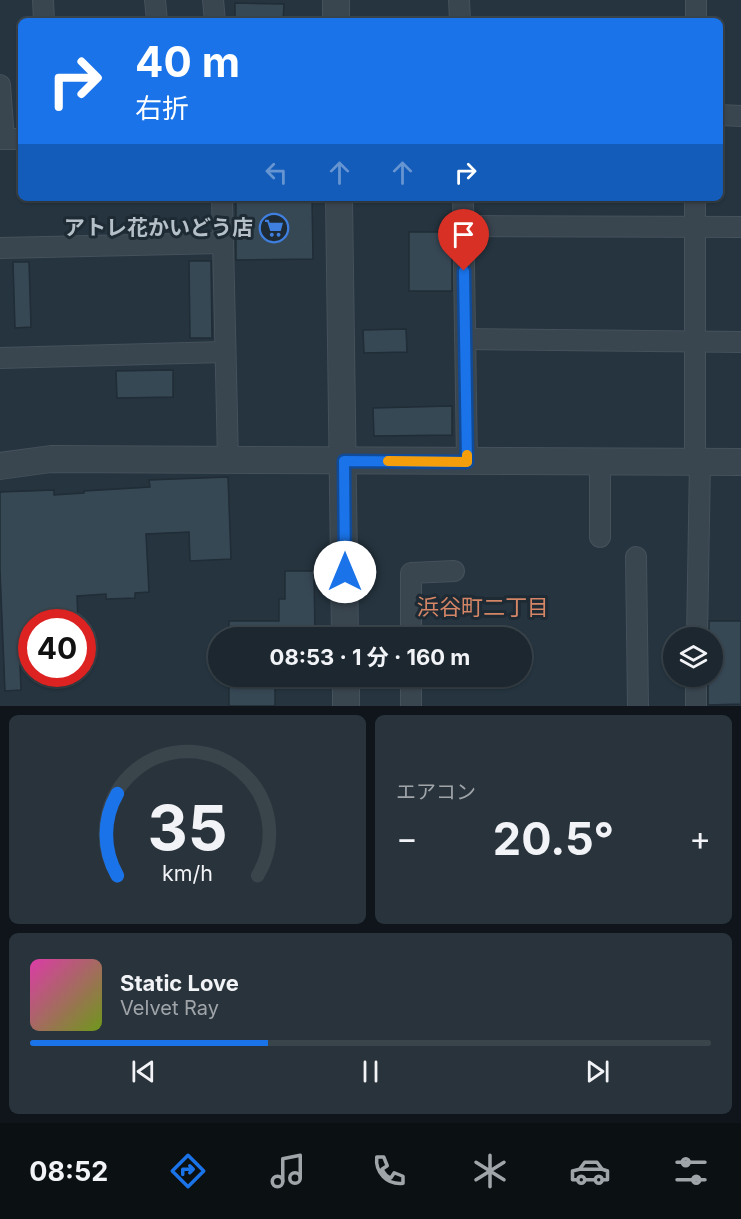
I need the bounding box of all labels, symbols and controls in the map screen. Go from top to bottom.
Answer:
text: 40 m [135,36,240,87]
icon: right [36,42,114,120]
text: 右折 [135,92,189,125]
icon: left [260,156,293,189]
icon: ahead [323,156,356,189]
icon: ahead [386,156,419,189]
icon: right [449,156,482,189]
pin [438,209,489,271]
supermarket icon: アトレ花かいどう店 [258,212,290,244]
place label: アトレ花かいどう店 [64,215,253,240]
icon: arrive [447,218,480,251]
position arrow [313,540,377,604]
district label: 浜谷町二丁目 [417,594,549,620]
speed limit sign: 40 [18,609,96,687]
map controls [663,627,723,687]
button: layers [663,627,723,687]
text: 08:53 · 1 分 · 160 m [270,644,470,670]
text: エアコン [396,780,476,804]
text: 35 [147,790,228,865]
text: 20.5° [493,811,614,866]
text: − [396,818,418,858]
text: + [689,818,711,858]
text: km/h [162,861,213,887]
text: Static Love [120,970,239,996]
text: Velvet Ray [120,996,219,1020]
icon: previous [127,1055,160,1088]
icon: pause [354,1055,387,1088]
icon: next [581,1055,614,1088]
icon: directions [167,1150,209,1192]
icon: music [267,1150,309,1192]
icon: phone [368,1150,410,1192]
icon: climate [469,1150,511,1192]
icon: car [569,1150,611,1192]
icon: filters [670,1150,712,1192]
text: 08:52 [29,1155,108,1188]

